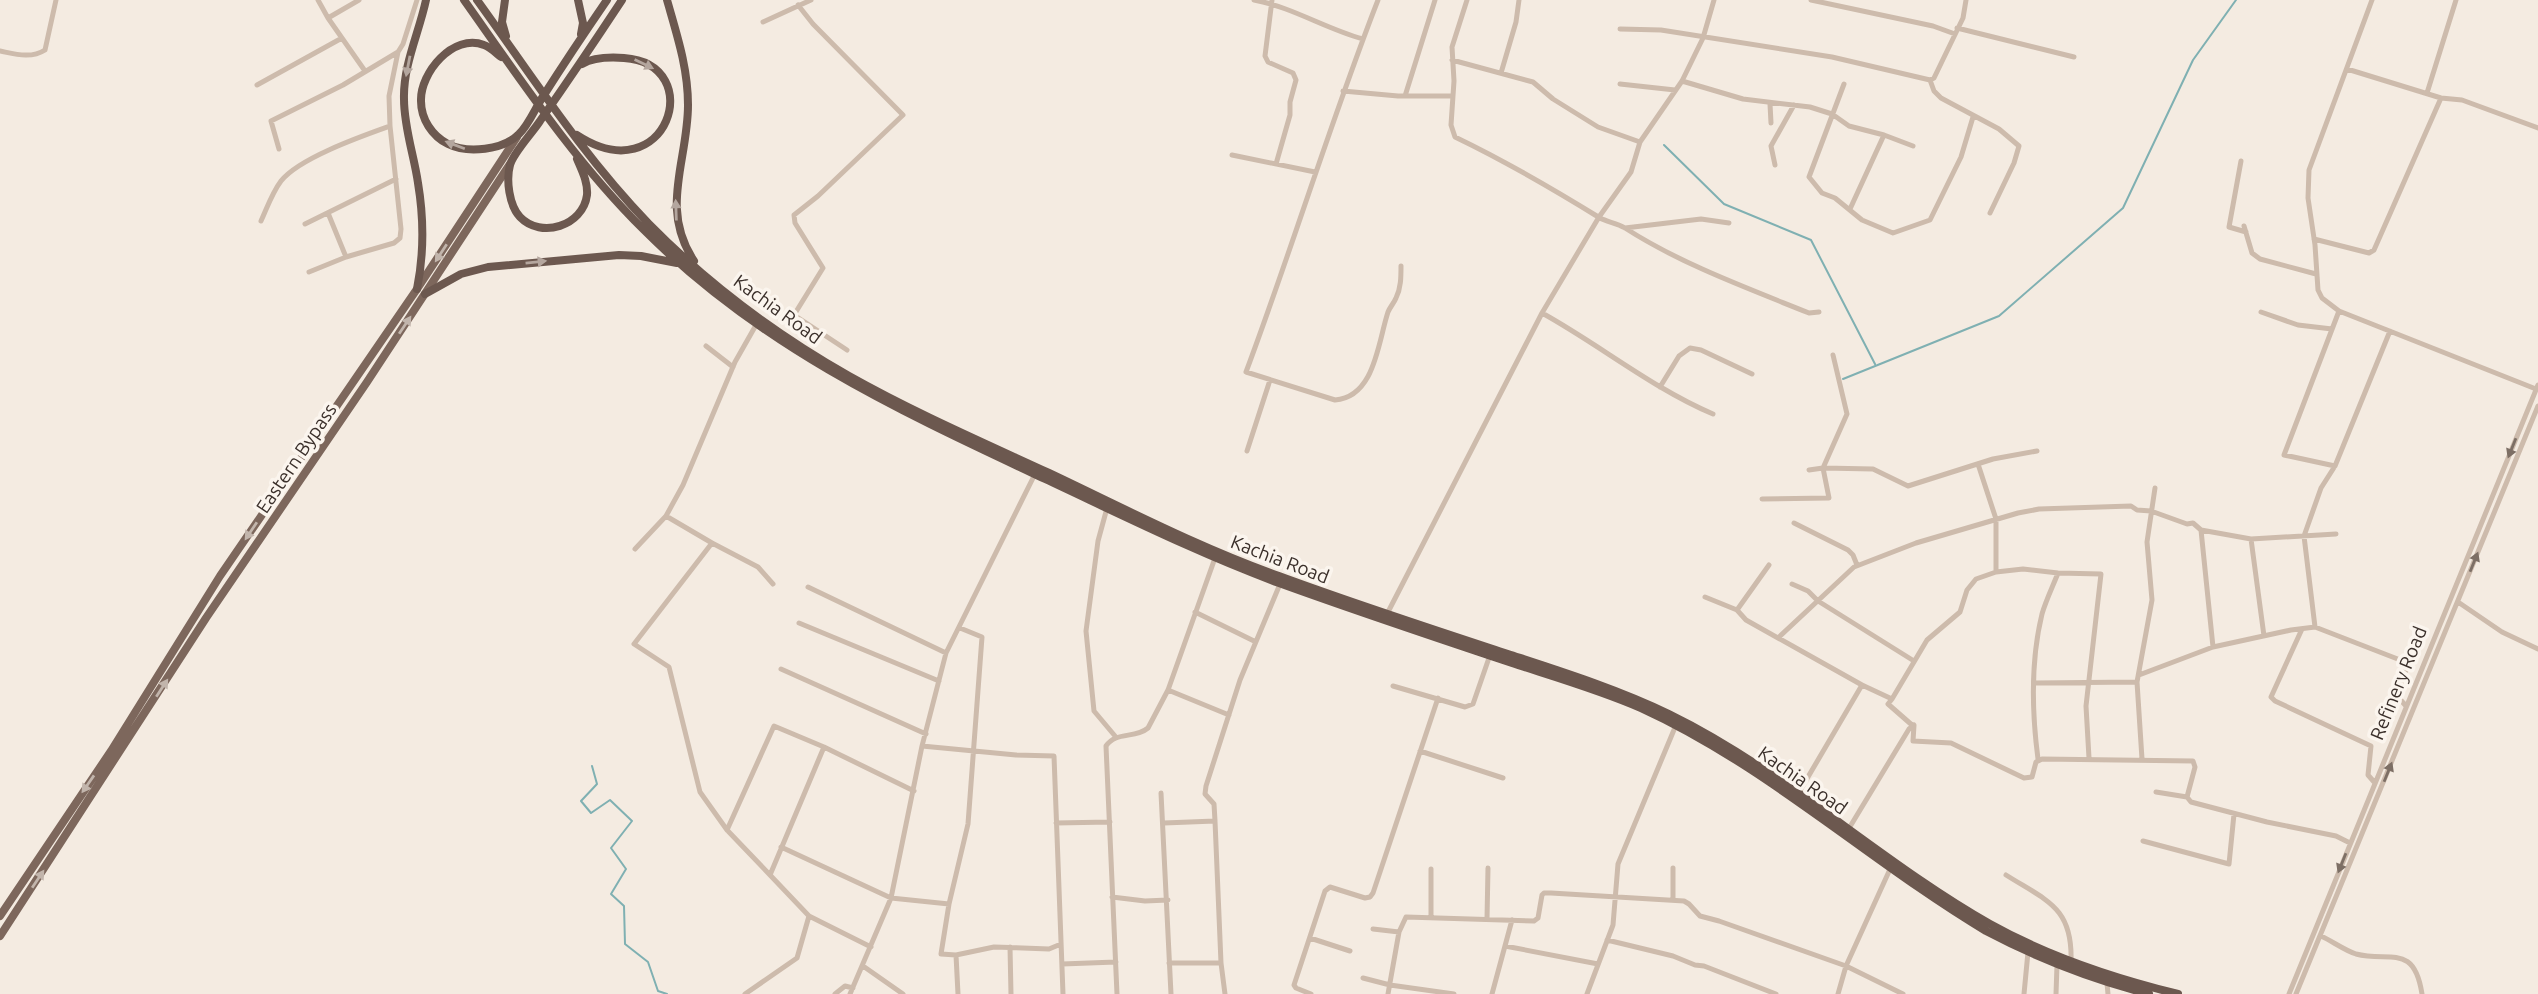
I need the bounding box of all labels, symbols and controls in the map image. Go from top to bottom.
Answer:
one-way arrow [403,55,414,77]
one-way arrow [634,59,654,70]
one-way arrow [444,139,465,150]
one-way arrow [671,199,682,221]
one-way arrow [434,244,448,262]
one-way arrow [525,256,547,267]
street label: Kachia Road [730,270,826,348]
one-way arrow [398,315,411,335]
street label: Eastern Bypass [251,399,341,517]
one-way arrow [2506,438,2518,458]
one-way arrow [244,522,258,540]
street label: Kachia Road [1228,530,1332,588]
one-way arrow [2468,552,2480,572]
street label: Refinery Road [2365,623,2431,743]
one-way arrow [155,678,168,698]
street label: Kachia Road [1754,741,1852,819]
one-way arrow [2383,762,2394,783]
one-way arrow [81,775,95,793]
one-way arrow [2336,852,2347,873]
one-way arrow [31,869,44,889]

